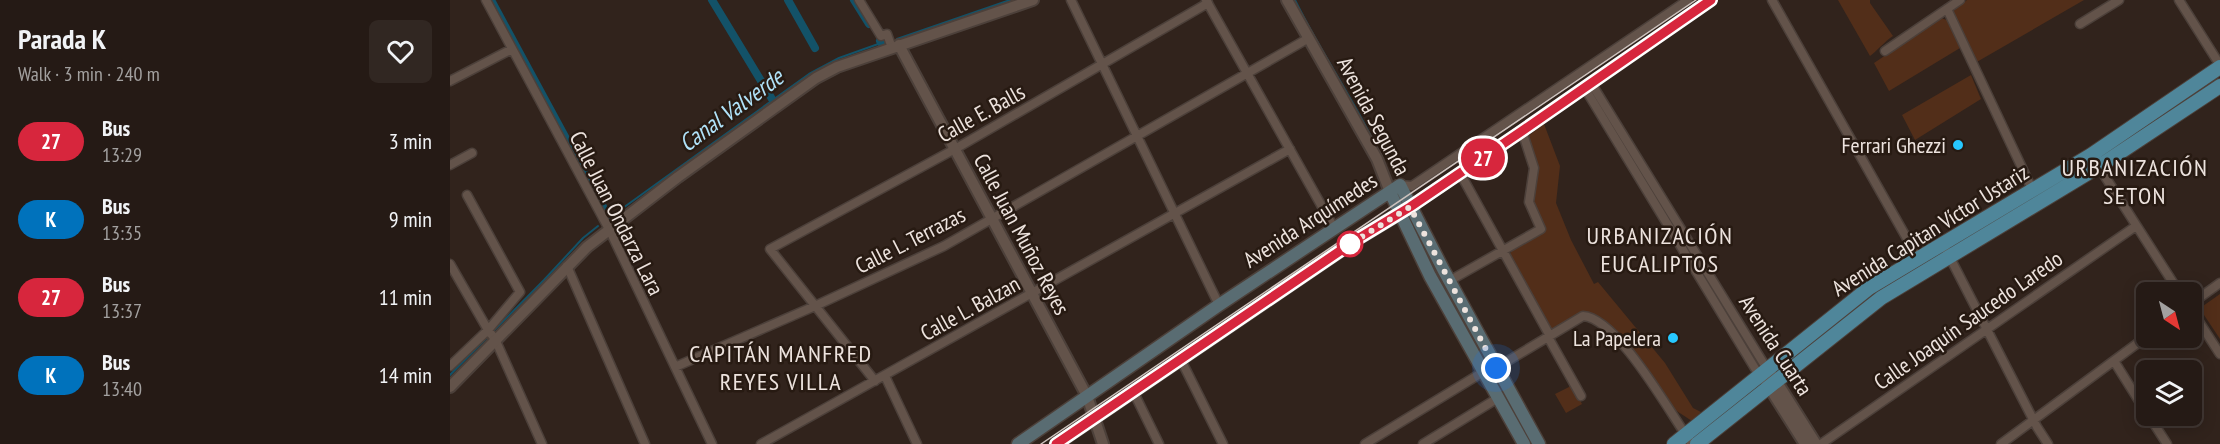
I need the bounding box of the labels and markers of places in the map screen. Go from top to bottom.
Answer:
place label: Ferrari Ghezzi [1841,131,1946,159]
marker: Ferrari Ghezzi [1951,138,1965,152]
unlabelled marker [1337,231,1363,257]
place label: La Papelera [1573,324,1661,352]
marker: La Papelera [1666,331,1680,345]

